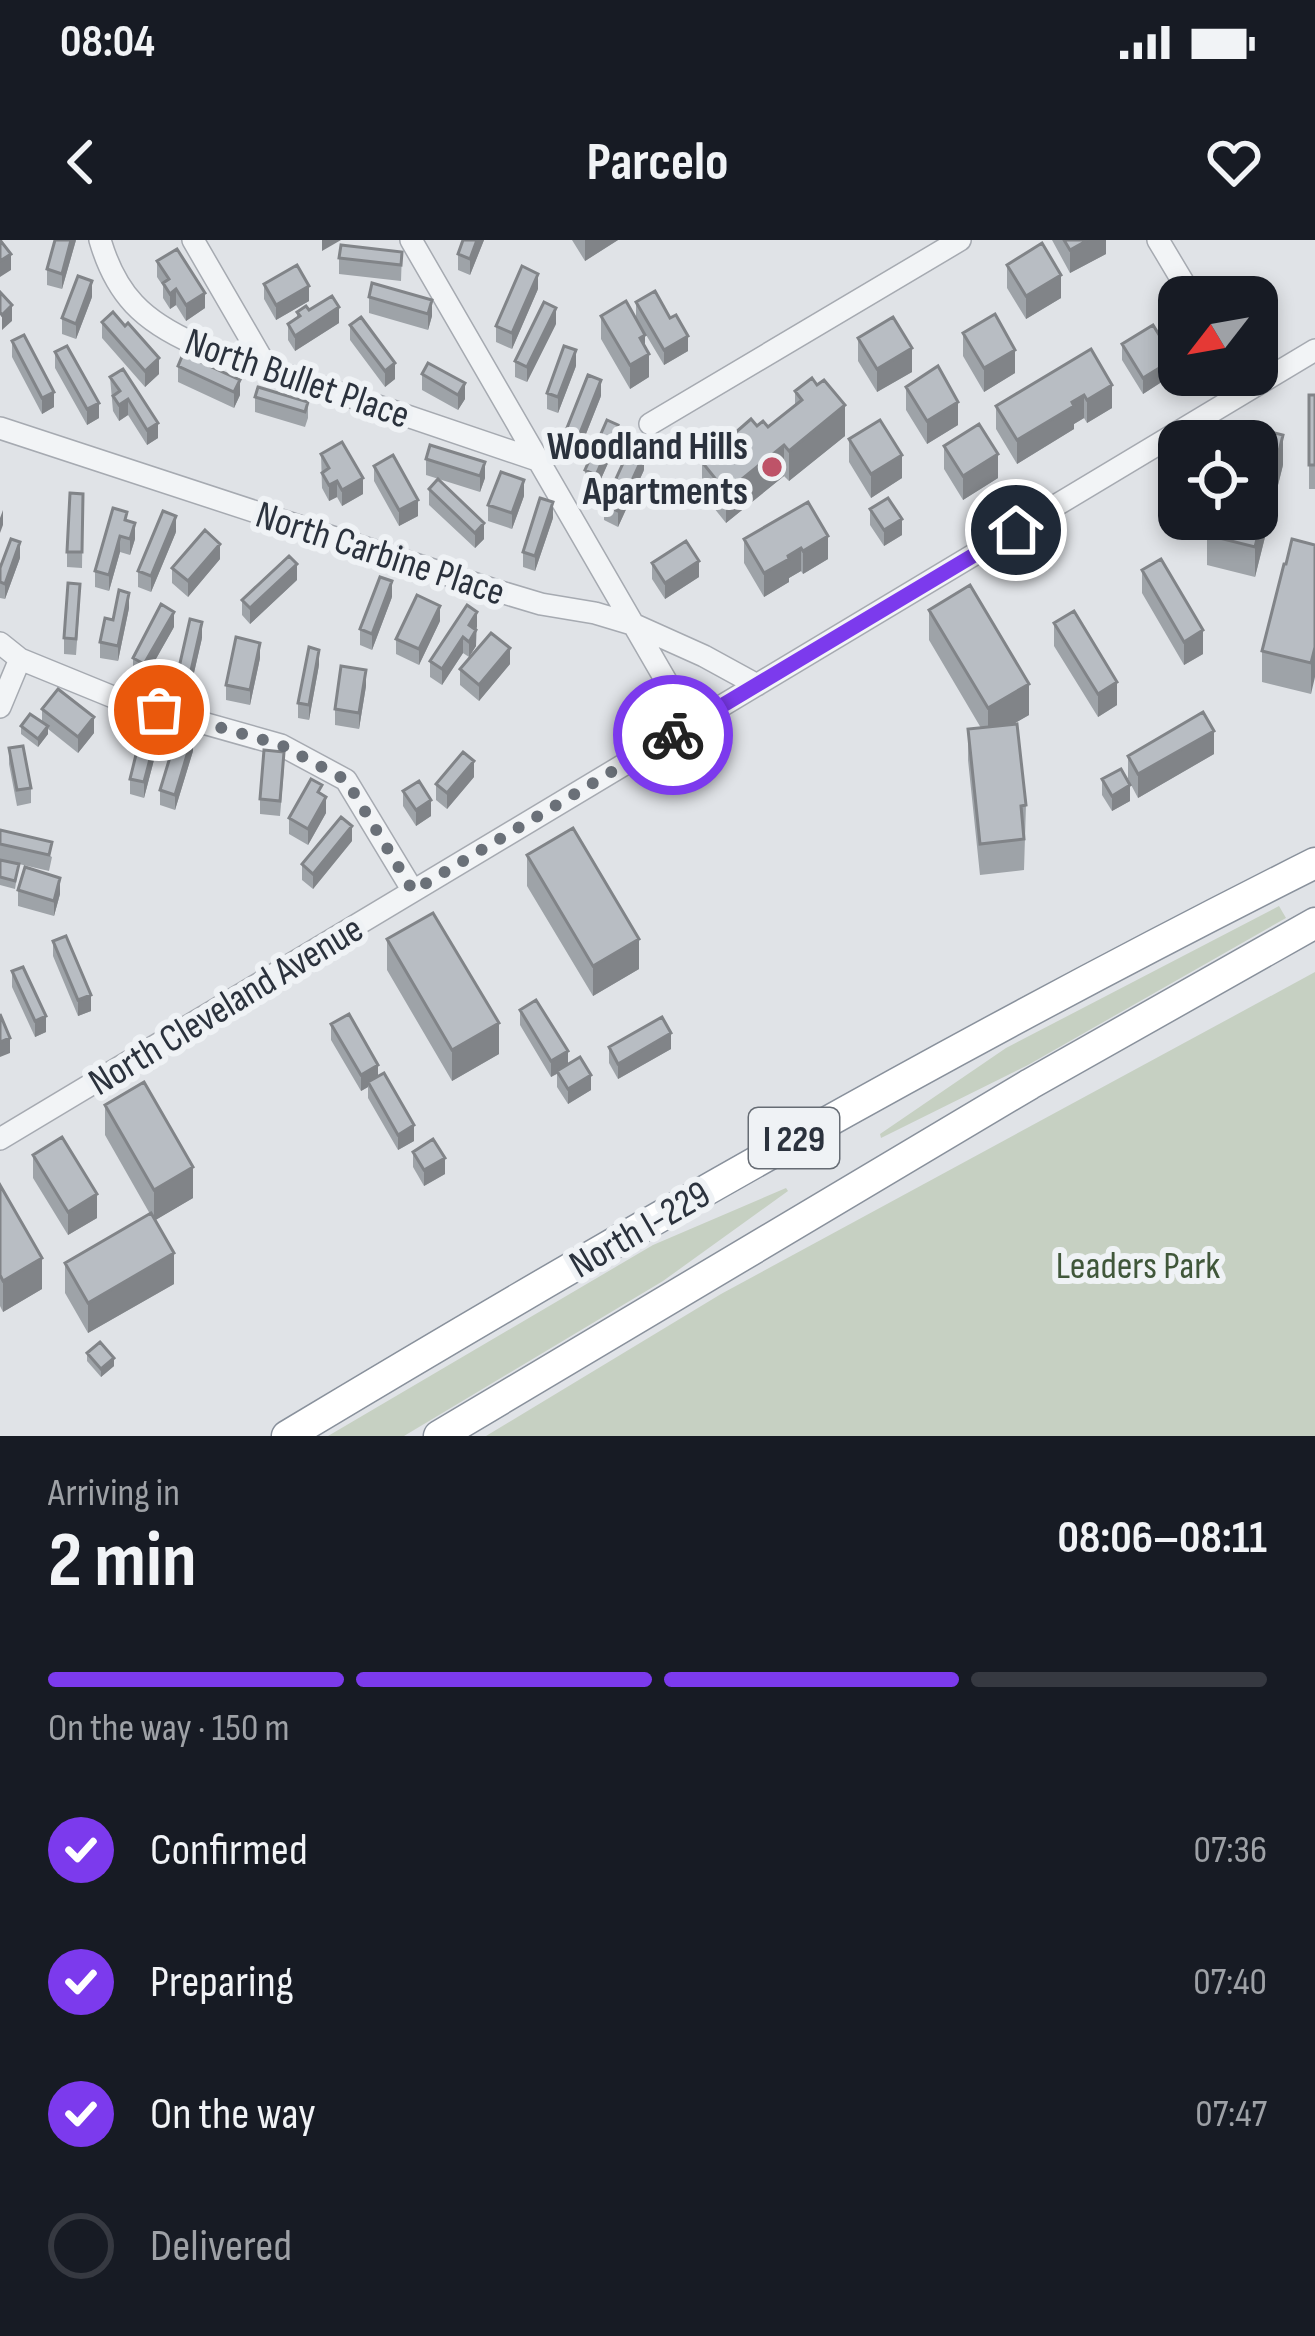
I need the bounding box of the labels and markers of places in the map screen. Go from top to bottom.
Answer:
place label: Woodland Hills Apartments [547,424,748,516]
marker: Woodland Hills Apartments [759,454,785,480]
pin [965,479,1067,581]
pin [108,659,210,761]

